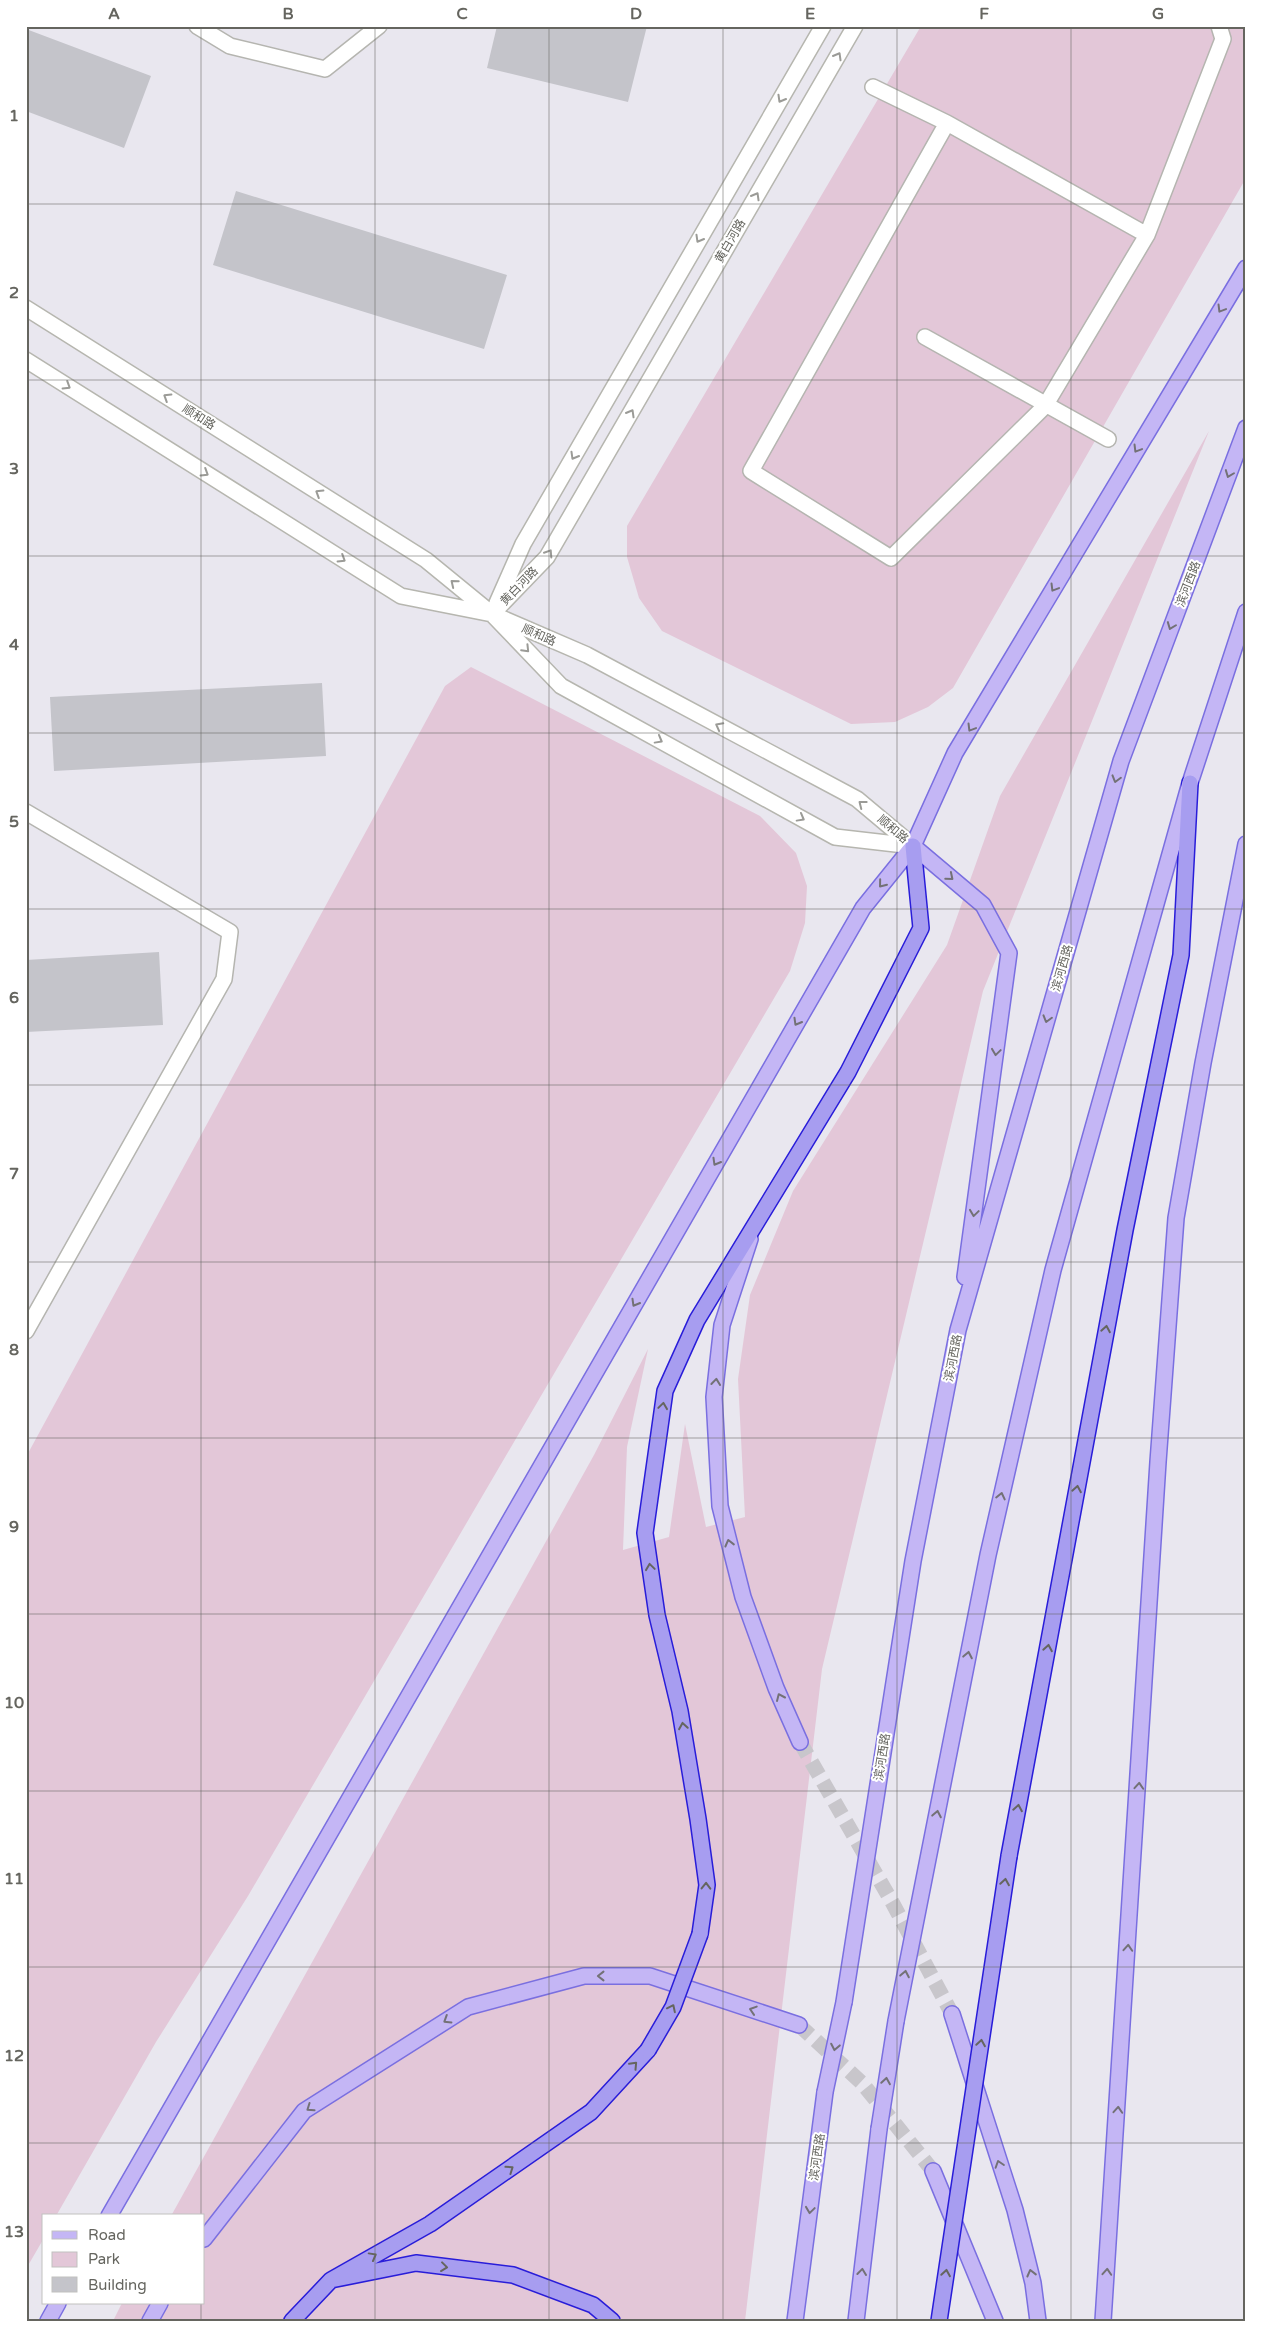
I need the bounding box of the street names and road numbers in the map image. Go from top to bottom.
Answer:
street label: 黄白河路 [712,217,748,265]
street label: 顺和路 [180,402,218,432]
street label: 滨河西路 [1173,559,1203,609]
street label: 黄白河路 [497,564,541,608]
street label: 顺和路 [520,621,558,649]
street label: 顺和路 [875,812,911,846]
street label: 滨河西路 [1049,943,1075,993]
street label: 滨河西路 [942,1333,964,1383]
street label: 滨河西路 [871,1732,893,1782]
street label: 滨河西路 [807,2132,827,2182]

